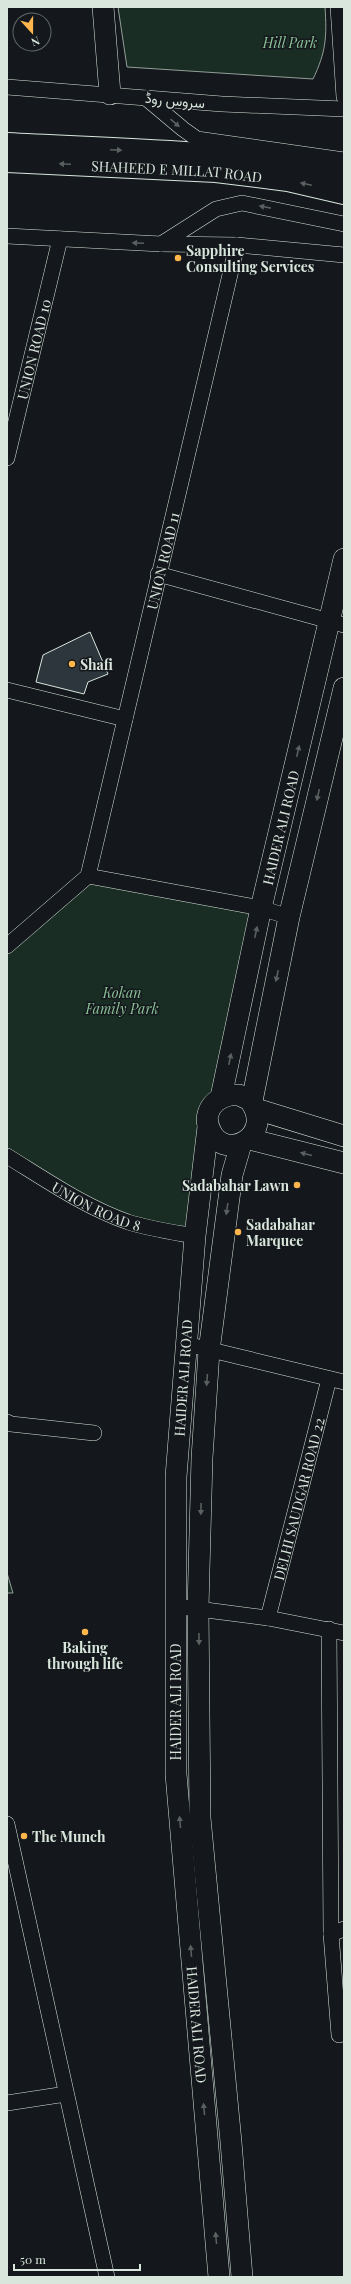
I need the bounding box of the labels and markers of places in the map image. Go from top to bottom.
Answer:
place label: Sapphire Consulting Services [186,241,314,276]
marker: Sapphire Consulting Services [173,253,183,263]
place label: Shafi [80,655,113,674]
marker: Shafi [67,659,77,669]
place label: Sadabahar Lawn [182,1176,289,1195]
marker: Sadabahar Lawn [292,1180,302,1190]
place label: Sadabahar Marquee [246,1215,315,1250]
marker: Sadabahar Marquee [233,1227,243,1237]
marker: Baking through life [80,1627,90,1637]
place label: Baking through life [46,1638,123,1673]
place label: The Munch [32,1827,106,1846]
marker: The Munch [19,1831,29,1841]

